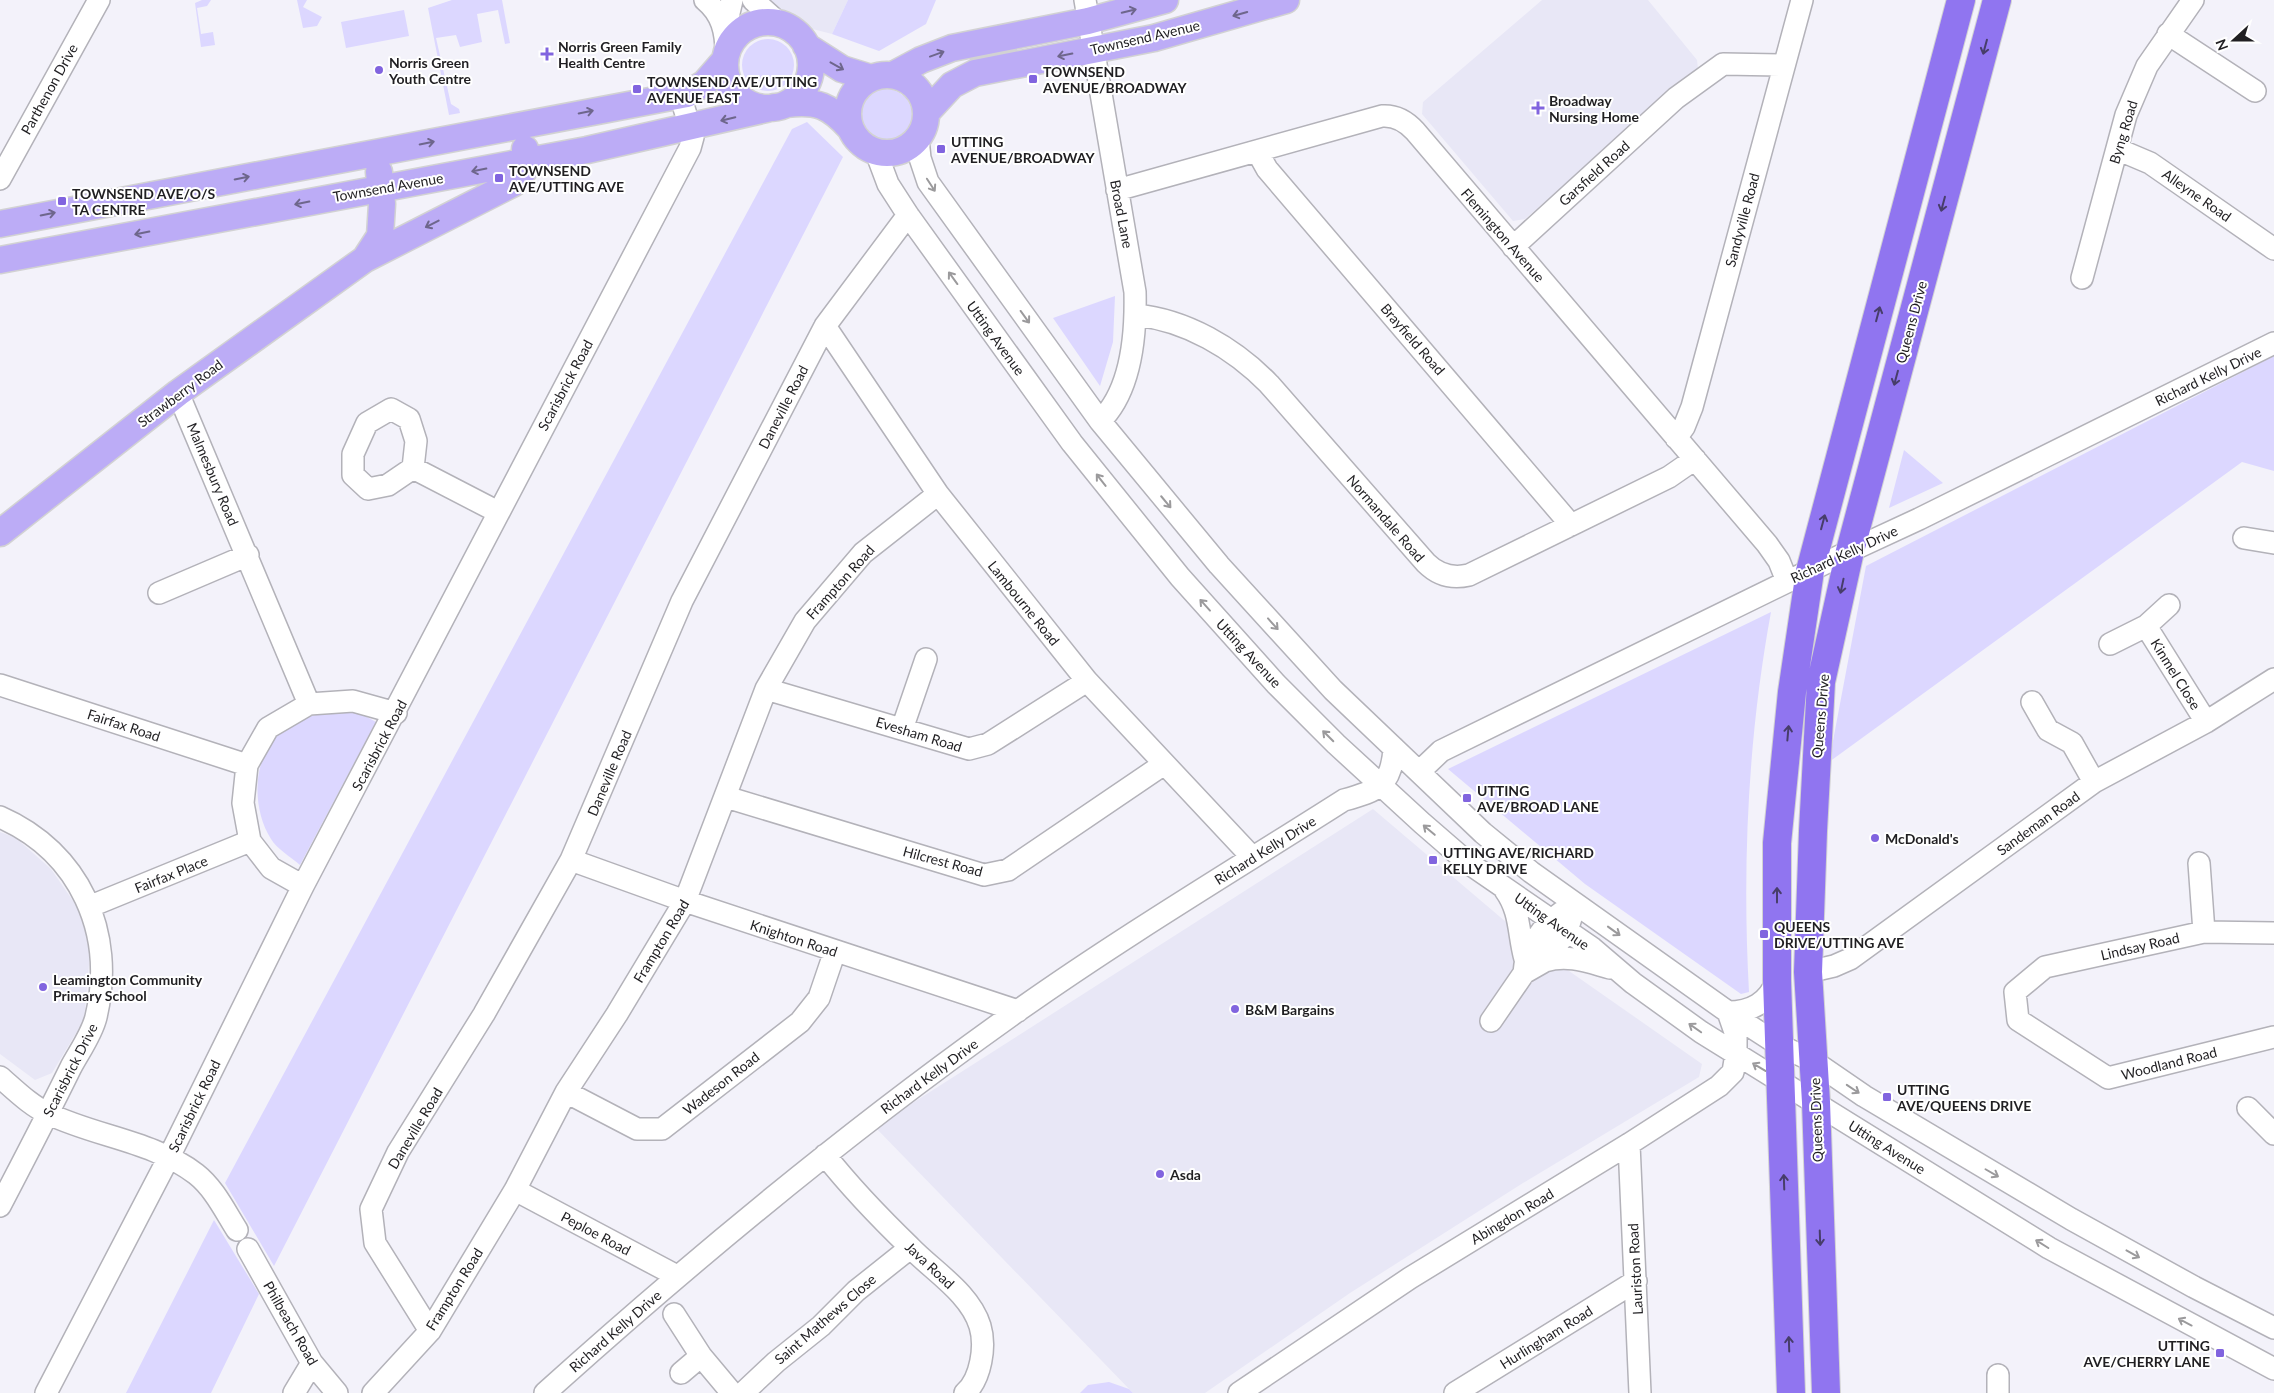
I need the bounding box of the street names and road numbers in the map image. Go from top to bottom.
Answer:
street label: Townsend Avenue [1089,16,1201,58]
street label: Parthenon Drive [17,41,81,137]
street label: Byng Road [2105,98,2141,166]
street label: Garsfield Road [1555,137,1633,209]
street label: Alleyne Road [2159,165,2235,225]
street label: Townsend Avenue [331,169,445,205]
street label: Sandyville Road [1721,171,1763,269]
street label: Broad Lane [1107,178,1137,250]
street label: Flemington Avenue [1458,185,1548,285]
street label: Queens Drive [1892,279,1930,365]
street label: Utting Avenue [963,298,1029,378]
street label: Brayfield Road [1377,300,1449,378]
street label: Scarisbrick Road [534,337,596,433]
street label: Richard Kelly Drive [2152,343,2264,409]
street label: Strawberry Road [134,355,226,431]
street label: Daneville Road [755,362,811,452]
street label: Malmesbury Road [184,420,242,528]
street label: Normandale Road [1344,471,1428,565]
street label: Richard Kelly Drive [1788,522,1900,586]
street label: Frampton Road [802,541,878,623]
street label: Lambourne Road [985,557,1063,649]
street label: Utting Avenue [1213,615,1285,691]
street label: Kinmel Close [2148,635,2204,713]
street label: Queens Drive [1808,673,1832,759]
street label: Scarisbrick Road [348,697,410,793]
street label: Fairfax Road [85,705,163,745]
street label: Evesham Road [874,713,964,755]
street label: Daneville Road [583,727,635,819]
street label: Sandeman Road [1993,787,2083,859]
street label: Richard Kelly Drive [1211,812,1319,888]
street label: Hilcrest Road [901,842,985,880]
street label: Fairfax Place [132,852,210,896]
street label: Utting Avenue [1511,889,1593,953]
street label: Frampton Road [630,896,692,986]
street label: Knighton Road [748,916,840,960]
street label: Lindsay Road [2099,929,2181,963]
street label: Scarisbrick Drive [39,1020,101,1120]
street label: Richard Kelly Drive [877,1035,981,1117]
street label: Woodland Road [2119,1043,2219,1083]
street label: Wadeson Road [679,1048,763,1118]
street label: Scarisbrick Road [164,1057,224,1155]
street label: Queens Drive [1806,1077,1826,1163]
street label: Daneville Road [384,1084,446,1172]
street label: Utting Avenue [1845,1117,1929,1177]
street label: Abingdon Road [1467,1185,1557,1247]
street label: Peploe Road [558,1208,634,1258]
street label: Lauriston Road [1624,1223,1646,1315]
street label: Java Road [902,1238,958,1292]
street label: Frampton Road [422,1245,486,1333]
street label: Saint Mathews Close [771,1270,879,1368]
street label: Philbeach Road [260,1278,322,1368]
street label: Richard Kelly Drive [566,1286,664,1376]
street label: Hurlingham Road [1496,1302,1596,1372]

